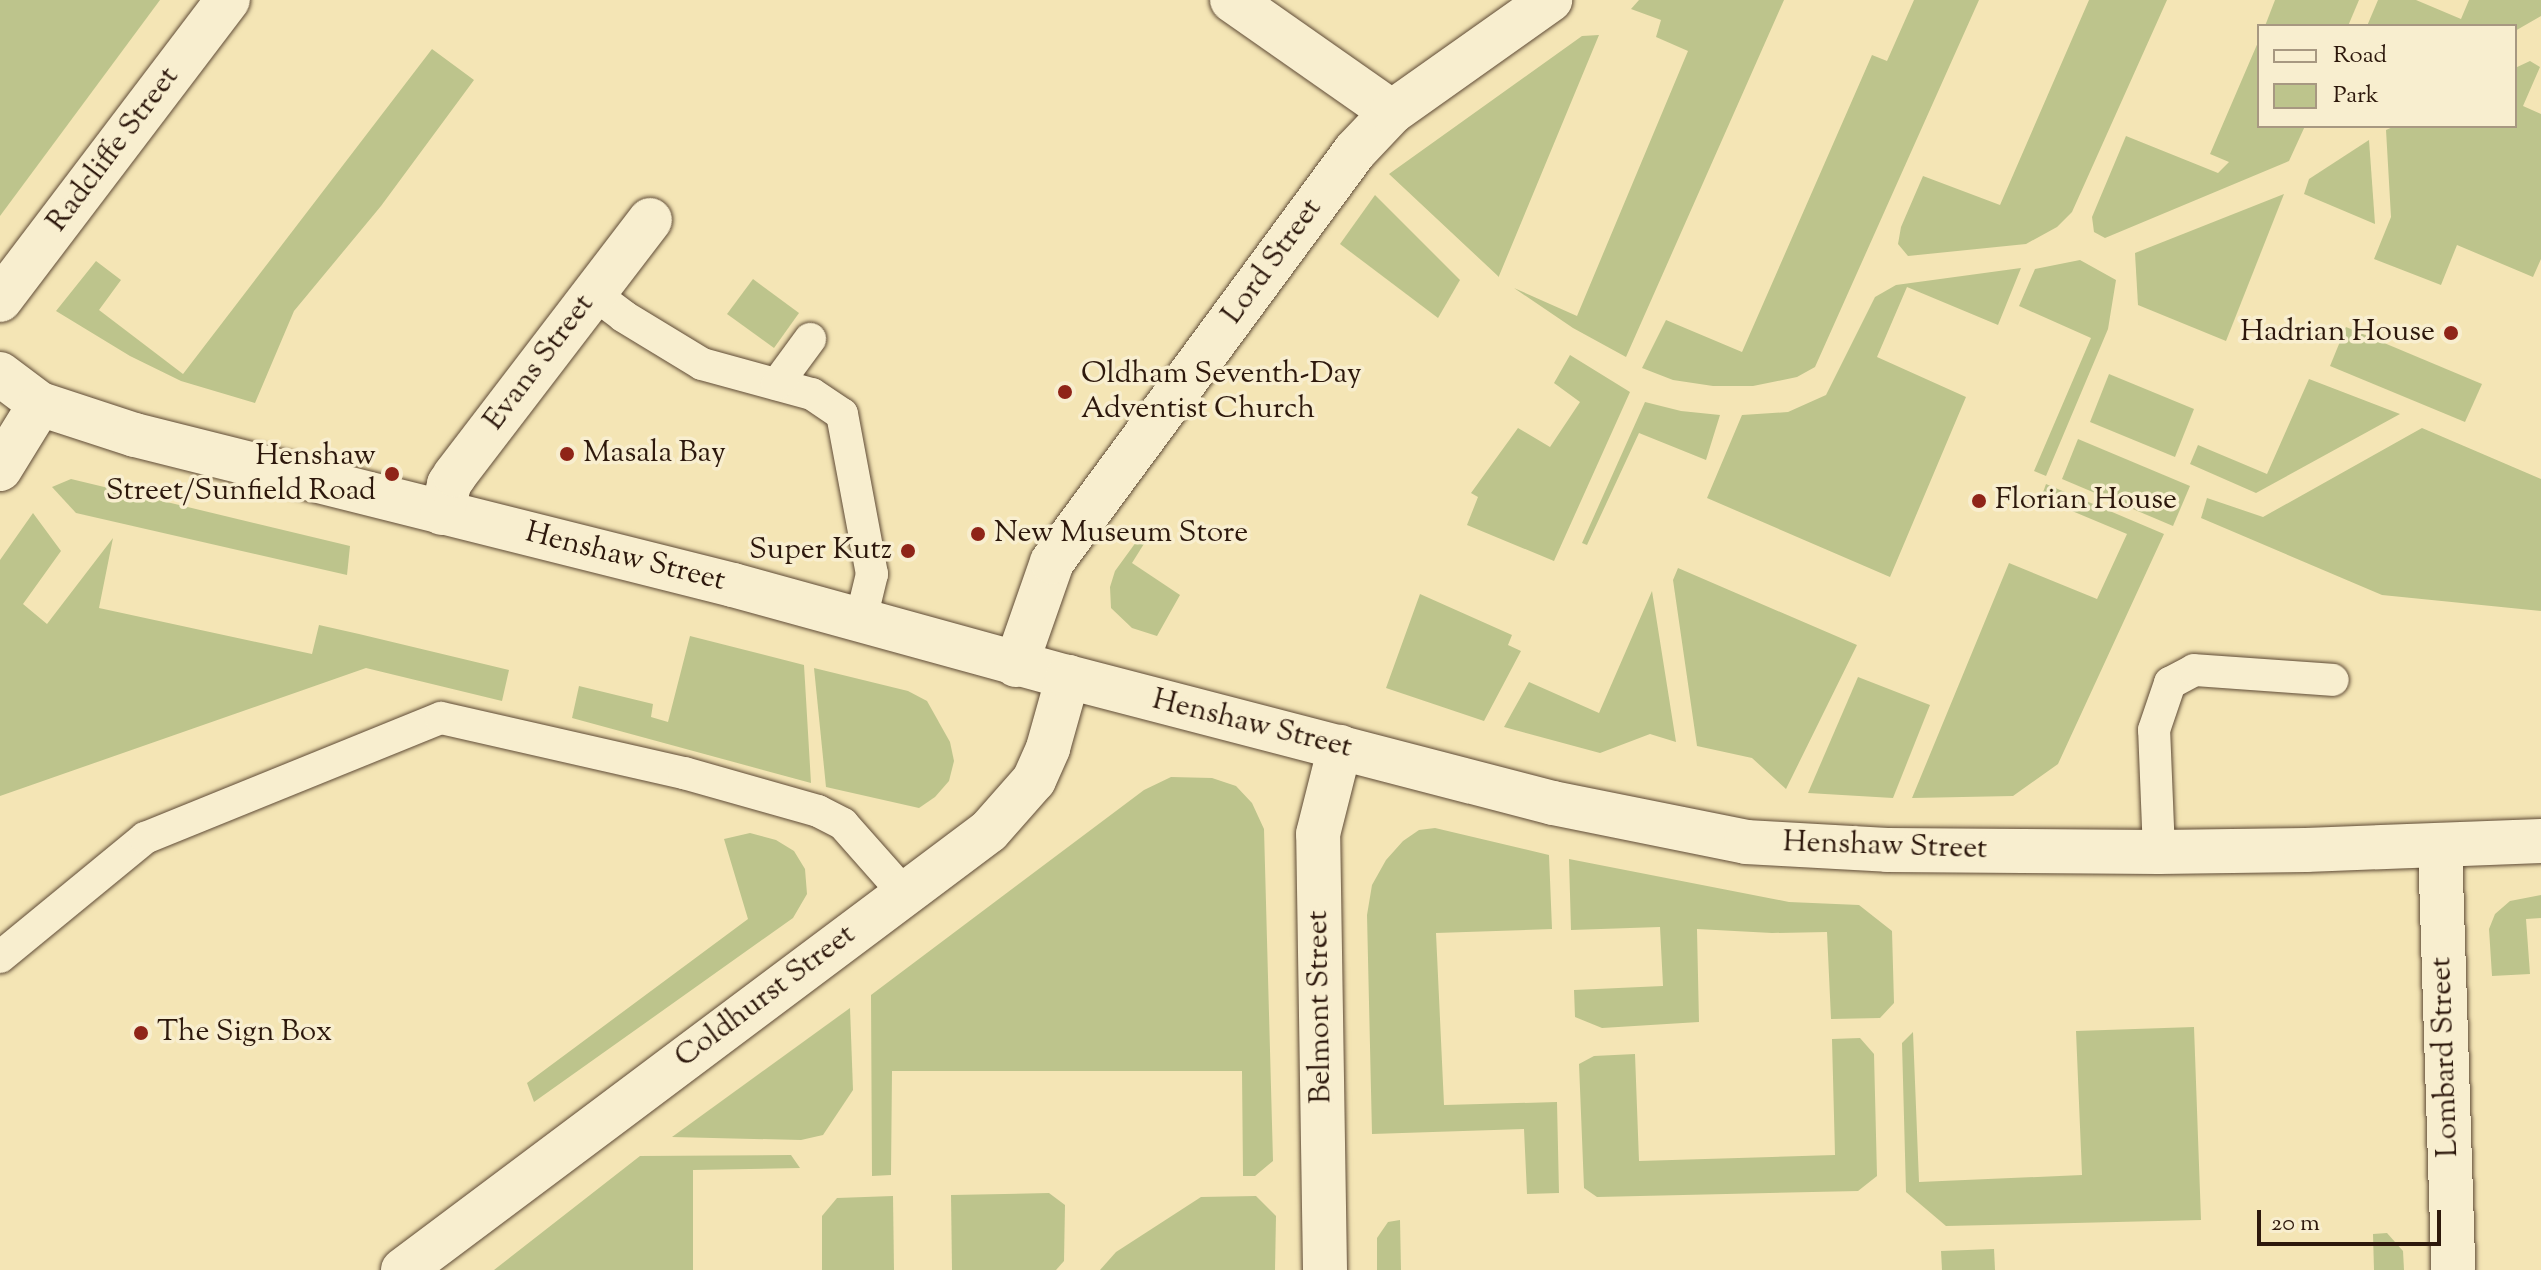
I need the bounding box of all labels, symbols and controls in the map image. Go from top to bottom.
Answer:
legend [2257,24,2517,128]
text: Road [2333,39,2387,73]
street label: Radcliffe Street [40,60,188,240]
text: Park [2333,79,2379,113]
street label: Lord Street [1215,192,1331,332]
street label: Evans Street [477,288,603,438]
place label: Hadrian House [2240,315,2435,351]
marker: Hadrian House [2442,324,2460,342]
place label: Oldham Seventh-Day Adventist Church [1081,357,1362,428]
marker: Oldham Seventh-Day Adventist Church [1056,383,1074,401]
place label: Masala Bay [583,436,726,472]
place label: Henshaw Street/Sunfield Road [106,439,376,510]
marker: Masala Bay [558,445,576,463]
marker: Henshaw Street/Sunfield Road [383,465,401,483]
place label: Florian House [1995,483,2177,519]
marker: Florian House [1970,492,1988,510]
street label: Henshaw Street [521,516,729,600]
place label: New Museum Store [994,516,1248,552]
marker: New Museum Store [969,525,987,543]
place label: Super Kutz [749,533,892,569]
marker: Super Kutz [899,542,917,560]
street label: Henshaw Street [1148,683,1356,767]
street label: Henshaw Street [1782,825,1988,869]
street label: Belmont Street [1301,910,1341,1104]
street label: Coldhurst Street [669,918,863,1076]
street label: Lombard Street [2425,956,2467,1158]
place label: The Sign Box [157,1015,332,1051]
marker: The Sign Box [132,1024,150,1042]
scale bar [2261,1194,2445,1244]
text: 20 m [2271,1207,2320,1241]

